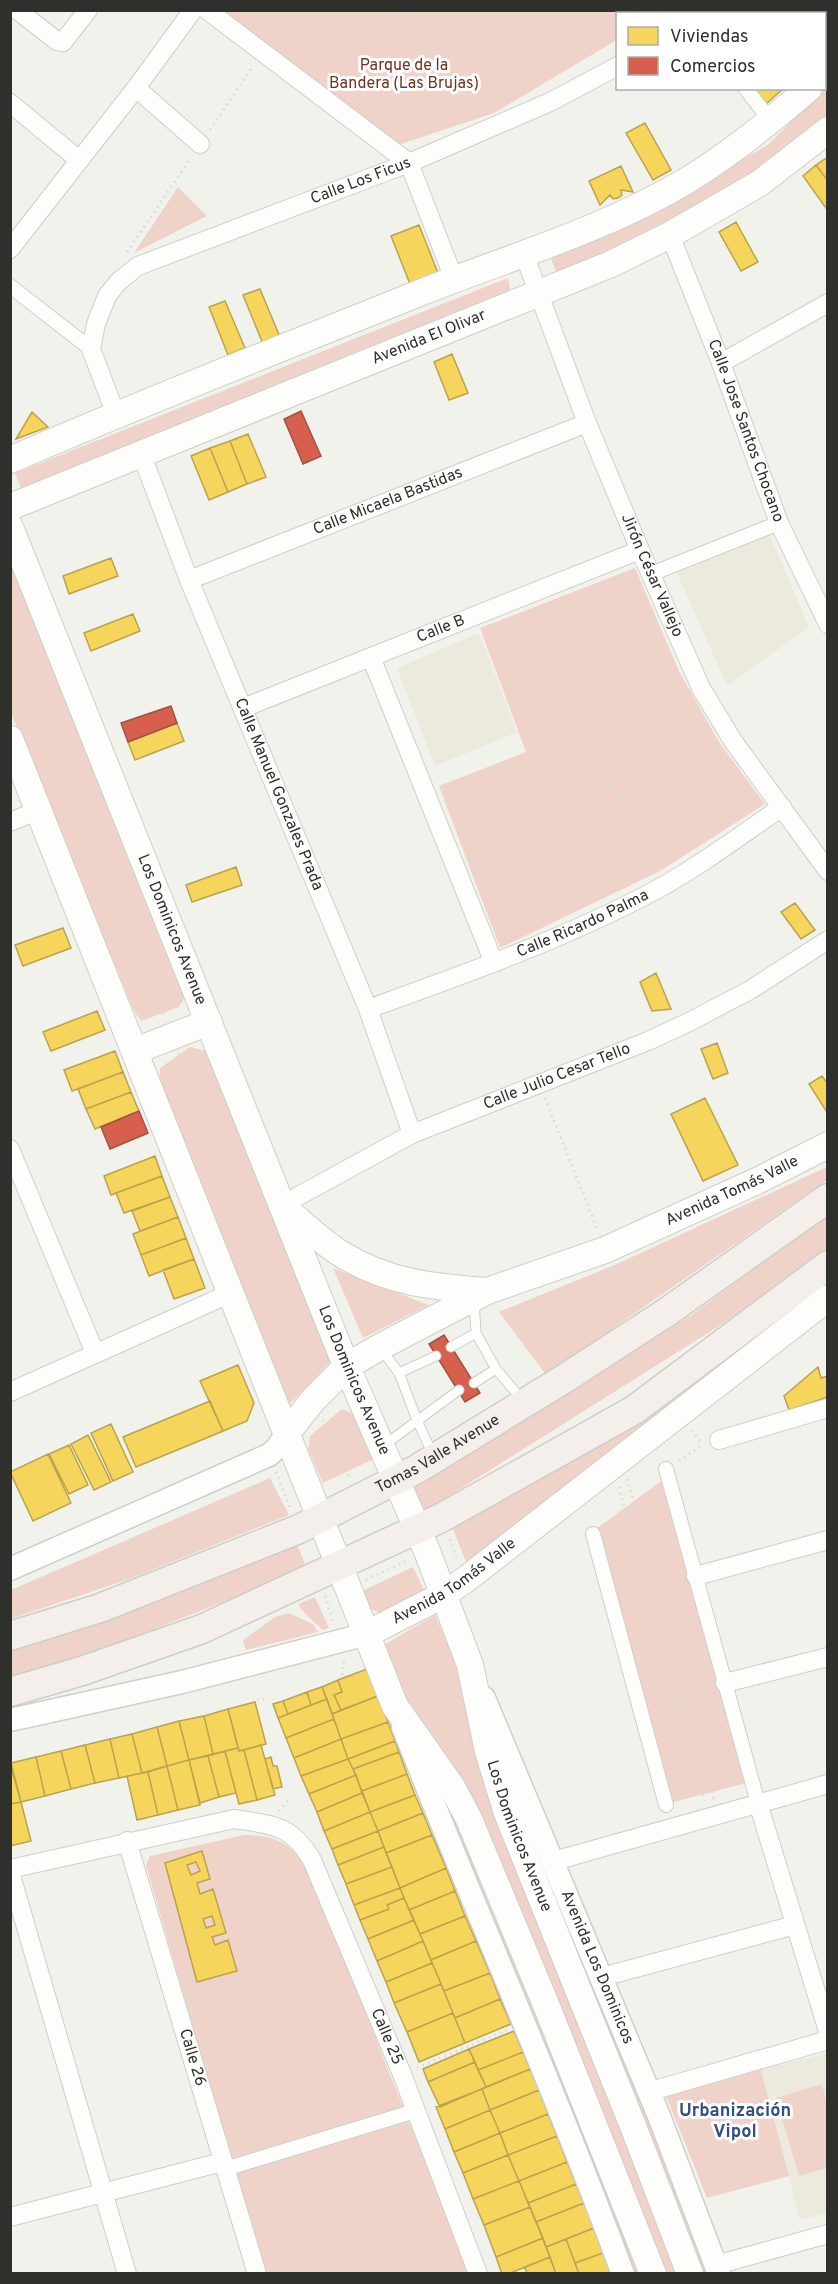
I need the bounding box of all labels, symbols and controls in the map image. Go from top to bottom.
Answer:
legend [616,12,826,90]
text: Viviendas [670,26,748,49]
park label: Parque de la Bandera (Las Brujas) [329,56,479,94]
text: Comercios [670,56,756,79]
street label: Calle Los Ficus [308,153,414,209]
street label: Avenida El Olivar [369,306,489,370]
street label: Calle Jose Santos Chocano [703,337,788,525]
street label: Calle Micaela Bastidas [310,463,466,540]
street label: Jirón César Vallejo [616,511,687,640]
street label: Calle B [414,611,468,648]
street label: Calle Manuel Gonzales Prada [229,695,327,893]
street label: Los Dominicos Avenue [132,852,211,1008]
street label: Calle Ricardo Palma [514,886,652,963]
street label: Calle Julio Cesar Tello [481,1039,633,1115]
street label: Avenida Tomás Valle [663,1151,802,1231]
street label: Los Dominicos Avenue [313,1303,394,1458]
street label: Tomas Valle Avenue [372,1410,504,1498]
street label: Avenida Tomás Valle [389,1534,520,1629]
street label: Los Dominicos Avenue [481,1758,556,1915]
street label: Avenida Los Dominicos [556,1887,638,2047]
street label: Calle 25 [366,2006,407,2068]
street label: Calle 26 [174,2026,210,2089]
district label: Urbanización Vipol [679,2100,791,2144]

